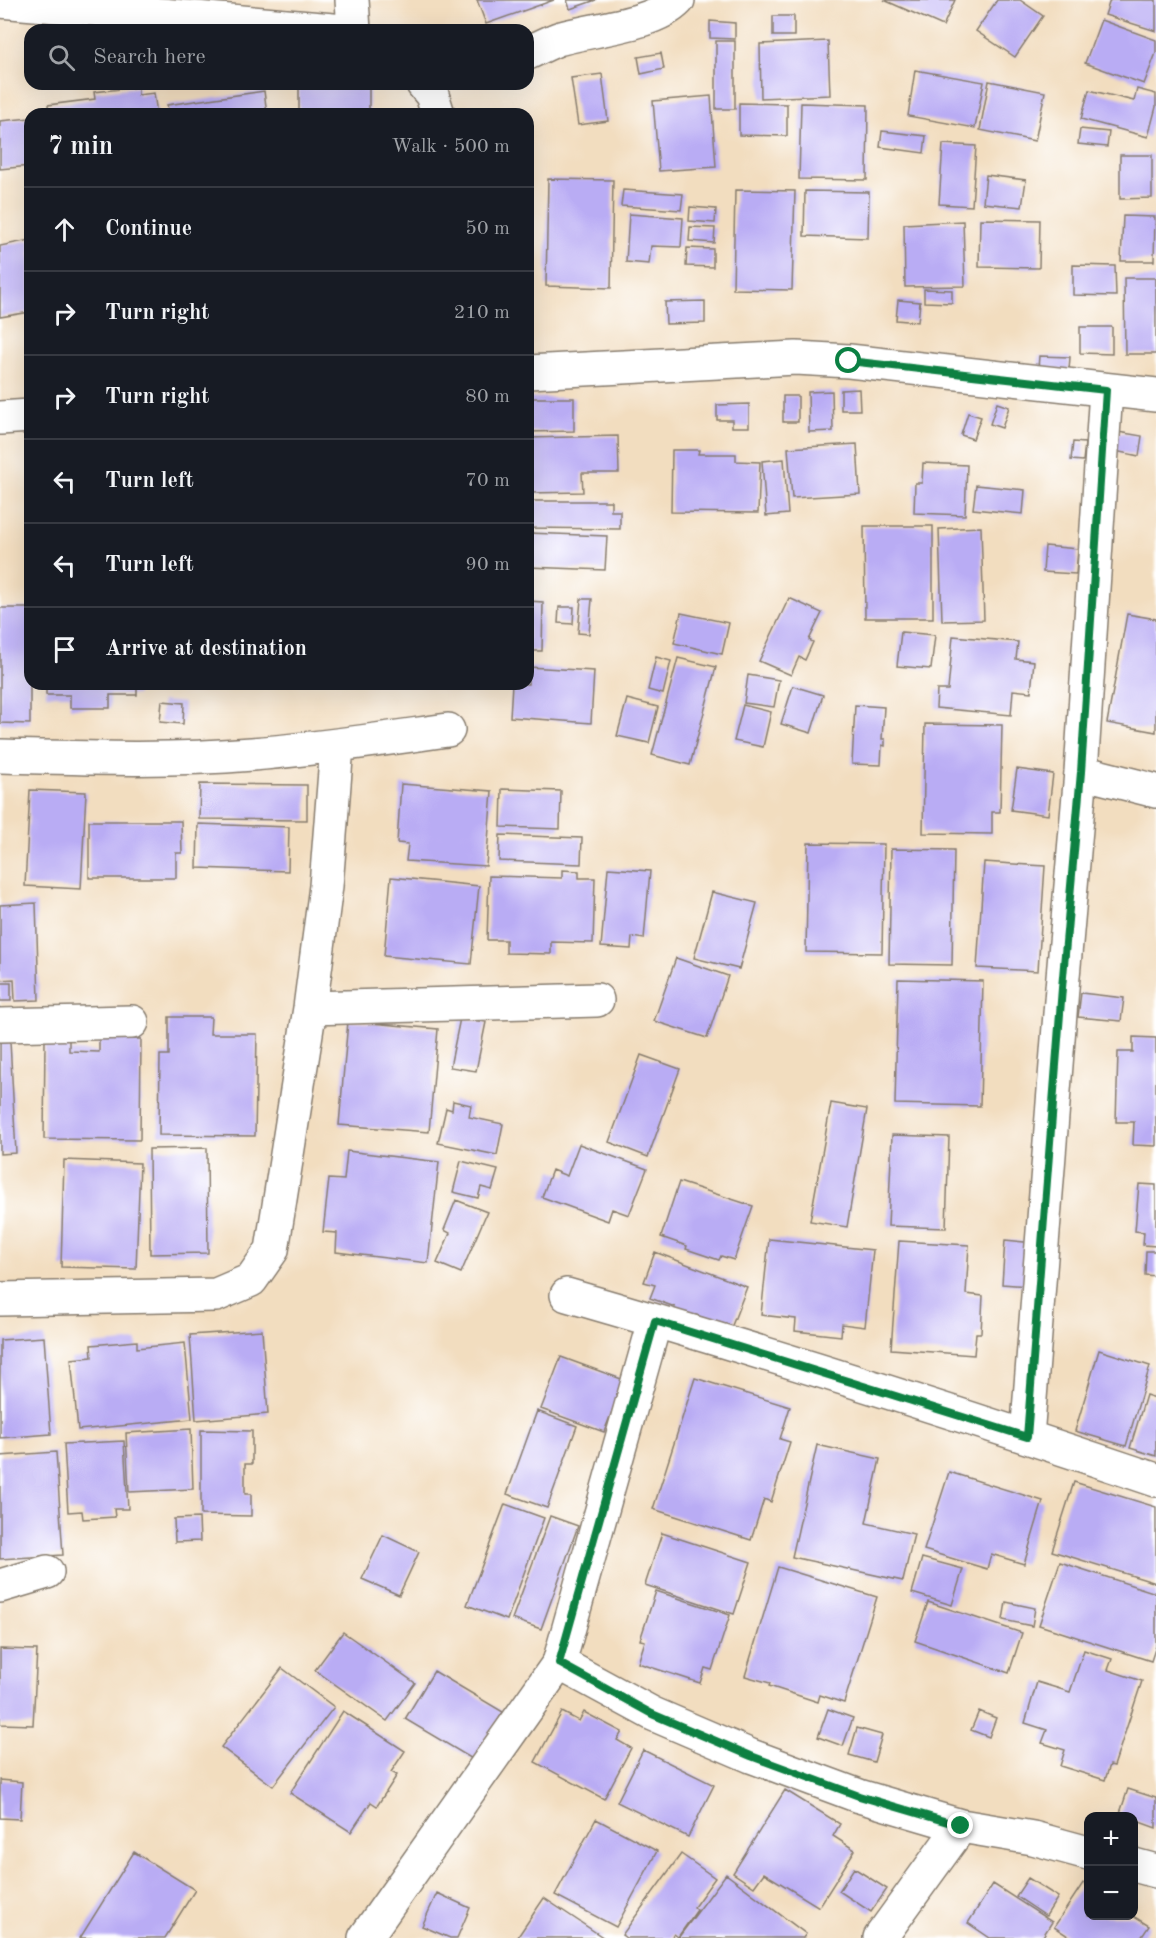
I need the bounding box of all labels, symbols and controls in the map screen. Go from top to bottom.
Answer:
search box [24,24,534,90]
icon: search [45,41,78,74]
text: Search here [93,46,206,68]
text: 7 min [48,134,113,160]
text: Walk · 500 m [391,137,510,157]
icon: ahead [48,213,81,246]
text: Continue [105,218,192,240]
text: 50 m [465,219,510,239]
icon: right [48,297,81,330]
text: Turn right [105,302,209,324]
text: 210 m [454,303,510,323]
route start [835,347,861,373]
icon: right [48,381,81,414]
text: Turn right [105,386,209,408]
text: 80 m [465,387,510,407]
icon: left [48,465,81,498]
text: Turn left [105,470,194,492]
text: 70 m [465,471,510,491]
icon: left [48,549,81,582]
text: Turn left [105,554,194,576]
text: 90 m [465,555,510,575]
icon: arrive [48,633,81,666]
text: Arrive at destination [105,638,307,660]
route end [947,1812,973,1838]
map controls [1084,1812,1138,1920]
button: + [1084,1812,1138,1866]
button: − [1084,1866,1138,1920]

